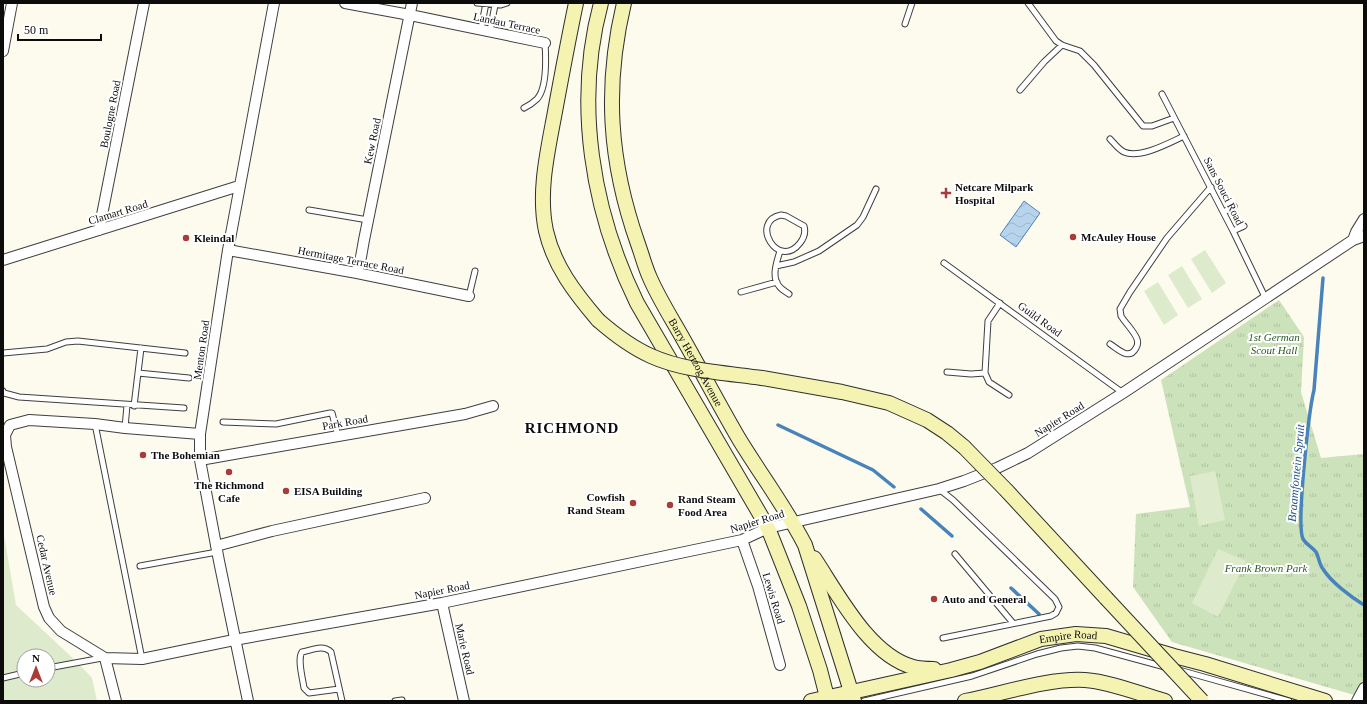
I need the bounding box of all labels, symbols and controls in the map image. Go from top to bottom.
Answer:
street label: Landau Terrace [472,10,542,36]
scale bar [18,16,101,42]
text: 50 m [24,23,49,37]
street label: Boulogne Road [98,79,123,149]
street label: Kew Road [361,116,383,165]
street label: Sans Souci Road [1202,155,1246,227]
place label: Netcare Milpark Hospital [955,181,1034,206]
marker: Netcare Milpark Hospital [940,187,952,199]
street label: Clamart Road [87,197,150,227]
place label: McAuley House [1081,231,1156,243]
place label: Kleindal [194,232,234,244]
marker: McAuley House [1068,232,1078,242]
marker: Kleindal [181,233,191,243]
street label: Hermitage Terrace Road [297,244,406,276]
street label: Guild Road [1016,299,1065,339]
street label: Barry Hertzog Avenue [667,316,725,408]
street label: Menton Road [191,319,211,381]
park label: 1st German Scout Hall [1248,331,1300,356]
street label: Napier Road [1032,399,1086,439]
street label: Park Road [321,412,369,432]
district label: RICHMOND [525,420,619,436]
water label: Braamfontein Spruit [1285,423,1307,523]
place label: The Bohemian [151,449,220,461]
marker: The Bohemian [138,450,148,460]
marker: The Richmond Cafe [224,467,234,477]
place label: The Richmond Cafe [194,479,264,504]
place label: EISA Building [294,485,363,497]
marker: EISA Building [281,486,291,496]
place label: Cowfish Rand Steam [567,491,625,516]
place label: Rand Steam Food Area [678,493,736,518]
marker: Cowfish Rand Steam [628,498,638,508]
marker: Rand Steam Food Area [665,500,675,510]
street label: Napier Road [729,507,786,535]
street label: Cedar Avenue [34,534,60,597]
park label: Frank Brown Park [1224,562,1308,574]
street label: Lewis Road [761,571,788,625]
street label: Napier Road [413,579,471,601]
place label: Auto and General [942,593,1026,605]
marker: Auto and General [929,594,939,604]
street label: Marie Road [453,622,477,676]
street label: Empire Road [1038,628,1098,645]
north arrow [16,648,56,688]
text: N [32,652,40,664]

